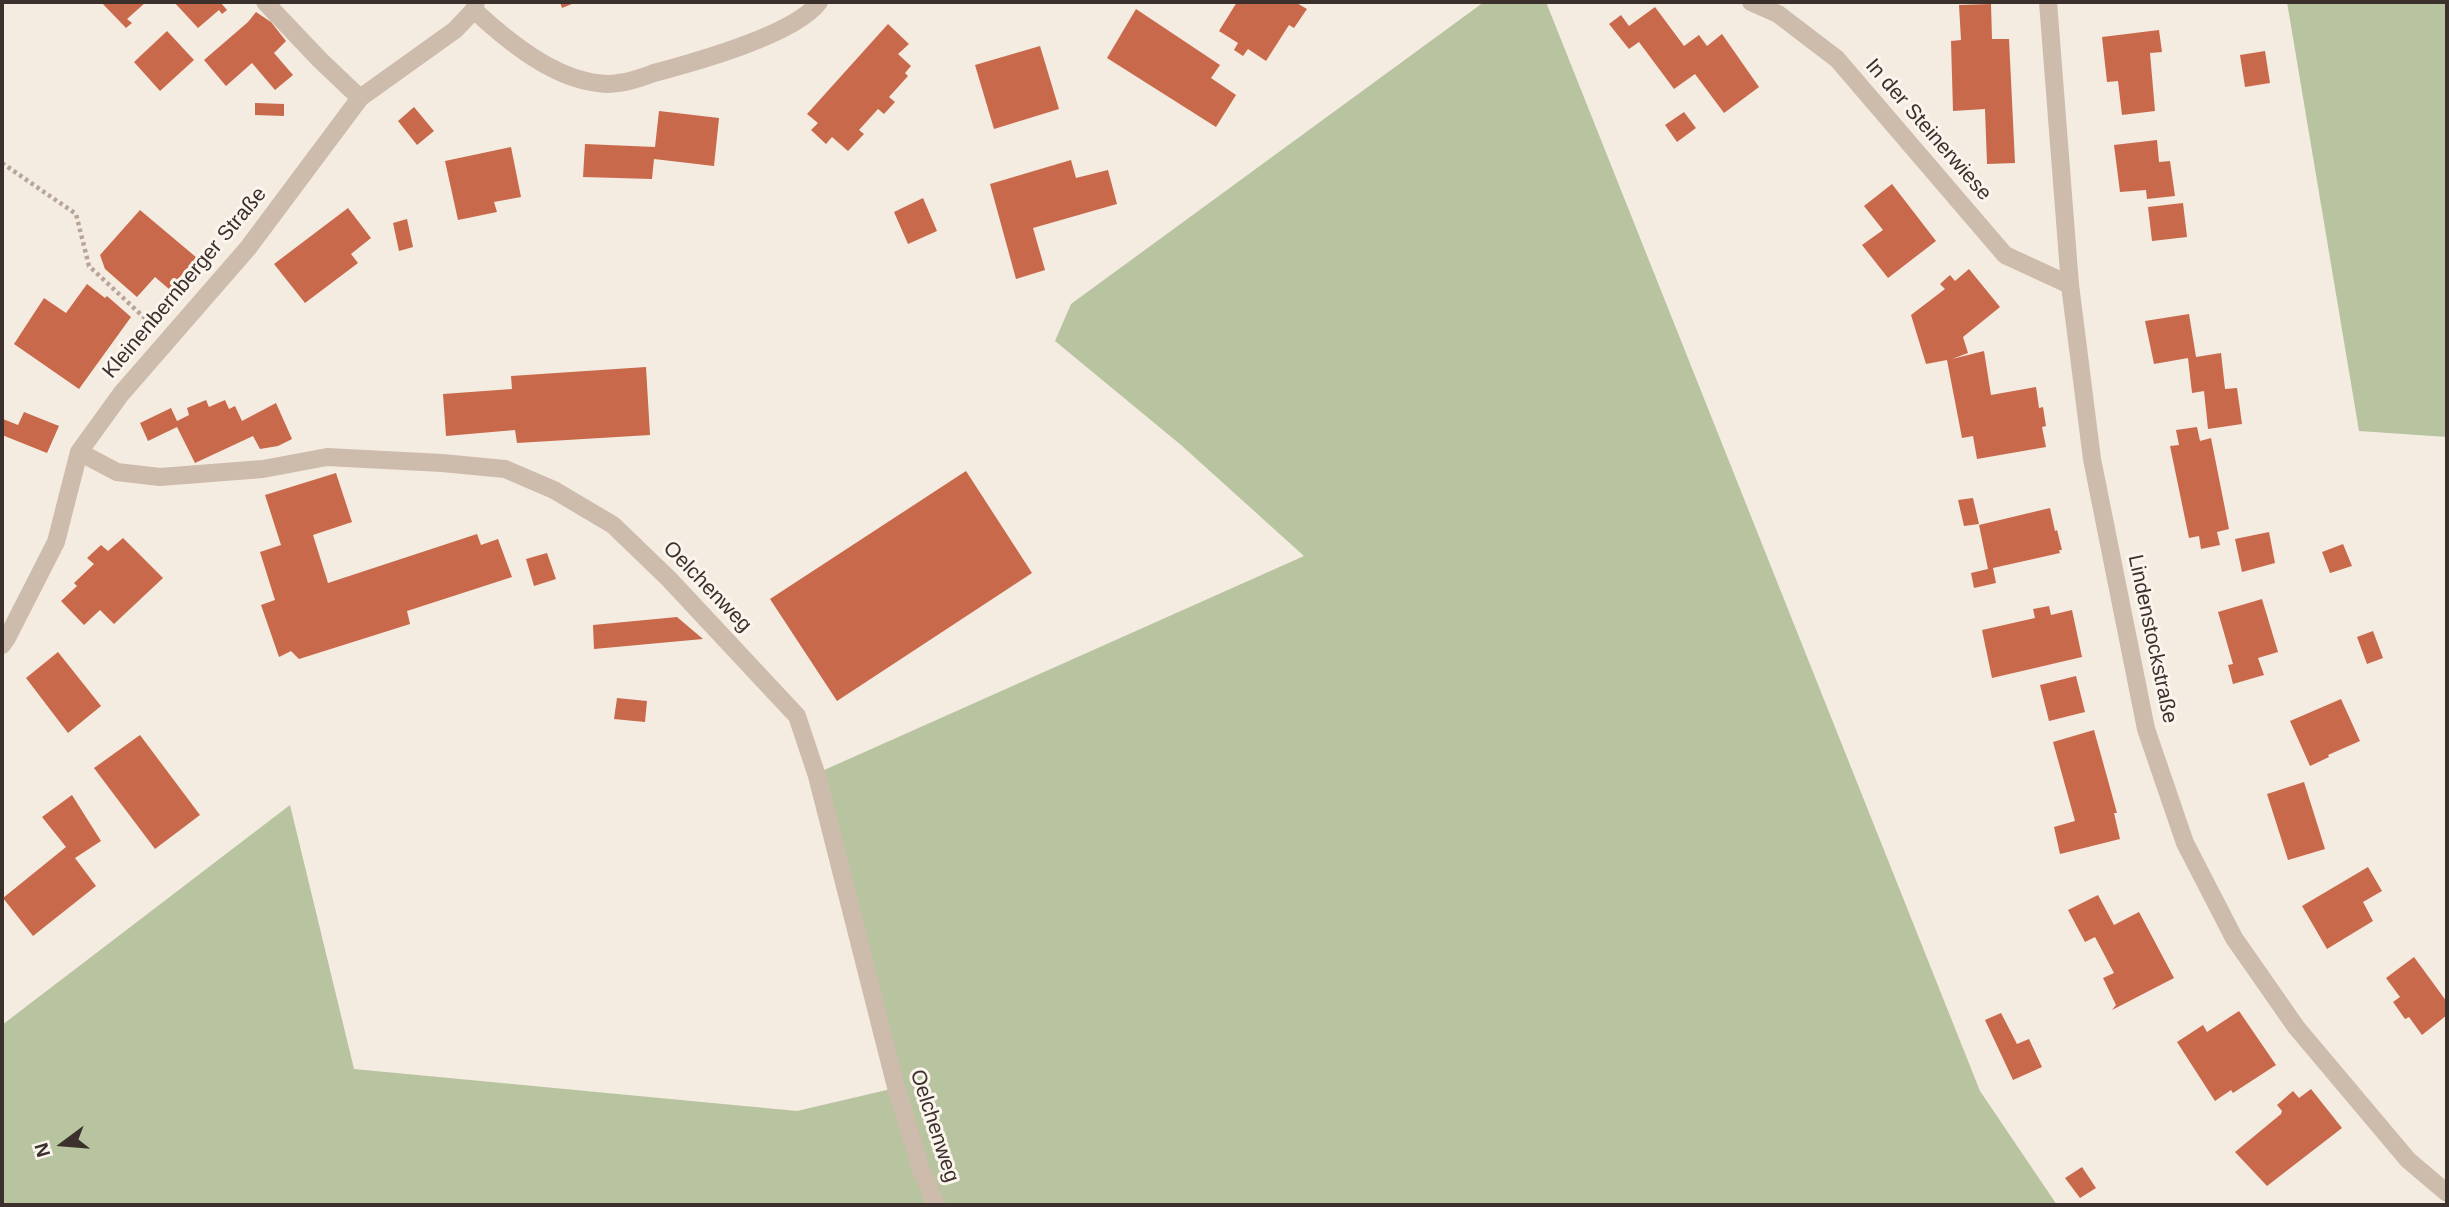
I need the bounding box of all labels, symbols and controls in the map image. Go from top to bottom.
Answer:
street label: In der Steinerwiese [1860,54,1996,206]
street label: Kleinenbernberger Straße [98,182,272,384]
street label: Oelchenweg [657,536,757,638]
street label: Lindenstockstraße [2122,552,2182,726]
street label: Oelchenweg [904,1067,964,1185]
north arrow [28,1109,98,1179]
text: N [30,1140,54,1159]

